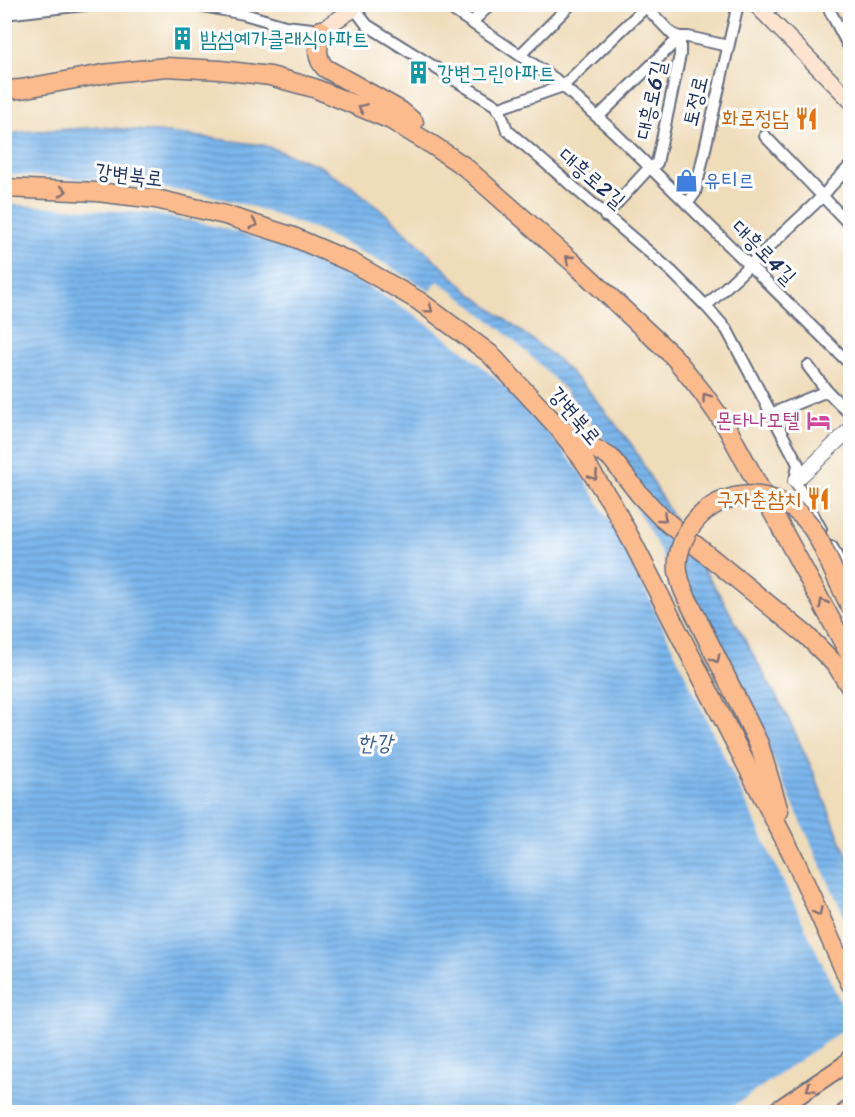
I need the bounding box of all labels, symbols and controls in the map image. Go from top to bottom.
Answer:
place label: 밤섬예가클래식아파트 [200,20,369,58]
building icon: 밤섬예가클래식아파트 [169,26,195,52]
place label: 강변그린아파트 [437,54,555,92]
street label: 대흥로6길 [624,57,678,143]
building icon: 강변그린아파트 [406,60,432,86]
street label: 토정로 [671,72,719,130]
place label: 화로정담 [721,99,789,137]
one-way arrow [357,103,368,115]
restaurant icon: 화로정담 [794,105,820,131]
street label: 대흥로2길 [549,138,635,219]
street label: 강변북로 [93,152,165,198]
place label: 유티르 [704,161,755,199]
shop icon: 유티르 [673,167,699,193]
one-way arrow [58,184,67,197]
street label: 대흥로4길 [722,210,806,294]
one-way arrow [248,217,259,230]
one-way arrow [565,255,576,266]
one-way arrow [422,301,433,312]
street label: 강변북로 [539,378,611,454]
one-way arrow [702,393,713,404]
place label: 몬타나모텔 [716,401,800,439]
hotel icon: 몬타나모텔 [805,407,831,433]
one-way arrow [587,470,598,481]
place label: 구자춘참치 [717,480,801,518]
restaurant icon: 구자춘참치 [806,486,832,512]
one-way arrow [656,511,667,522]
one-way arrow [819,599,830,609]
one-way arrow [709,652,721,663]
water label: 한강 [357,723,395,762]
one-way arrow [811,905,823,916]
one-way arrow [805,1081,816,1092]

